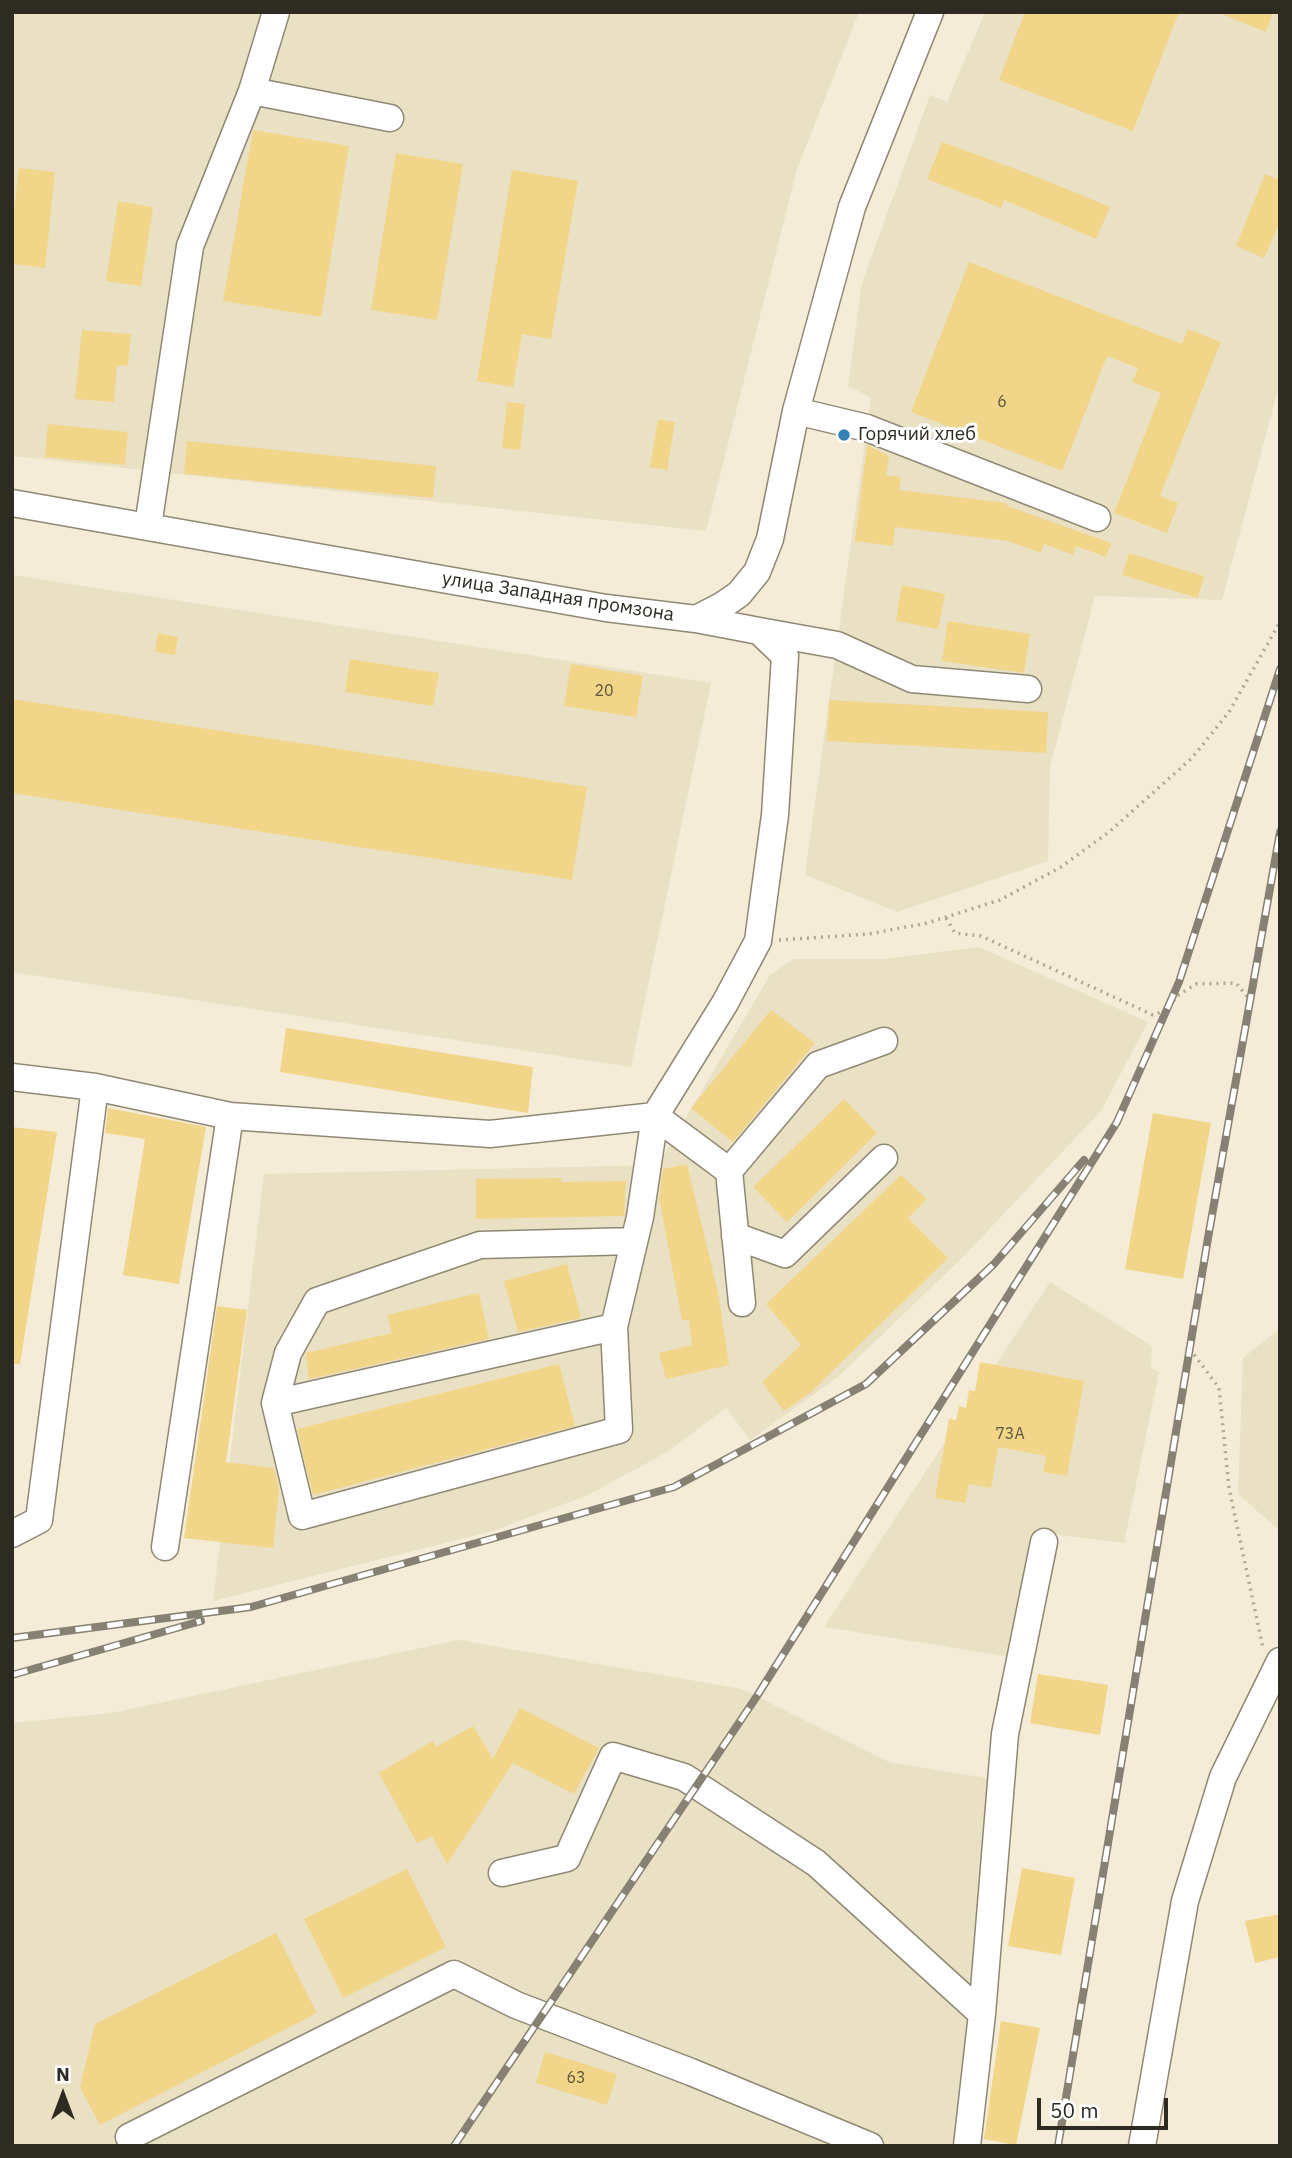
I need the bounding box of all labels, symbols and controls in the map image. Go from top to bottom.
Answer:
house number: 6 [997,392,1007,412]
place label: Горячий хлеб [858,424,976,446]
marker: Горячий хлеб [836,427,852,443]
street label: улица Западная промзона [440,567,676,627]
house number: 20 [594,681,614,701]
house number: 73А [995,1424,1025,1444]
north arrow [28,2060,98,2130]
text: N [56,2062,70,2086]
house number: 63 [566,2068,586,2088]
scale bar [1040,2084,1171,2128]
text: 50 m [1050,2096,1099,2124]

